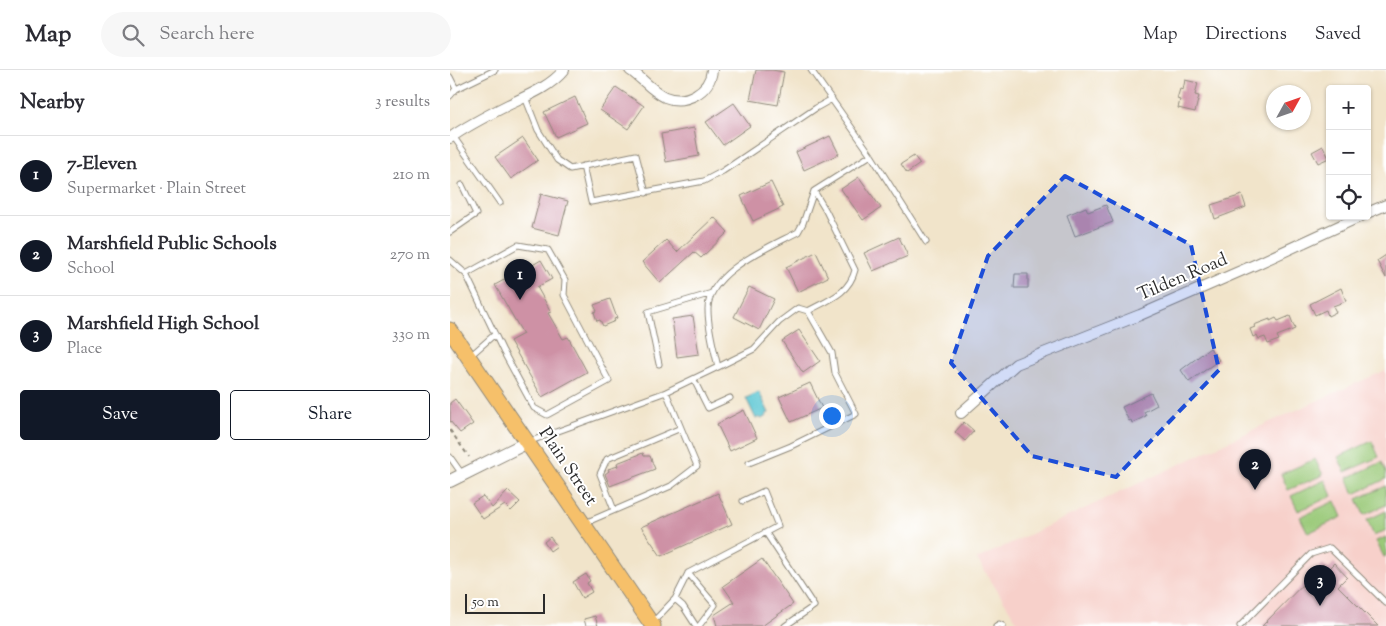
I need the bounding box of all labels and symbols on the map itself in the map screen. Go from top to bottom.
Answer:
north arrow [1266,85,1311,130]
street label: Tilden Road [1134,247,1232,309]
pin: 1 [504,259,536,300]
your location [819,403,845,429]
street label: Plain Street [531,423,603,511]
pin: 2 [1239,449,1271,490]
pin: 3 [1304,565,1336,606]
scale bar [465,591,545,614]

